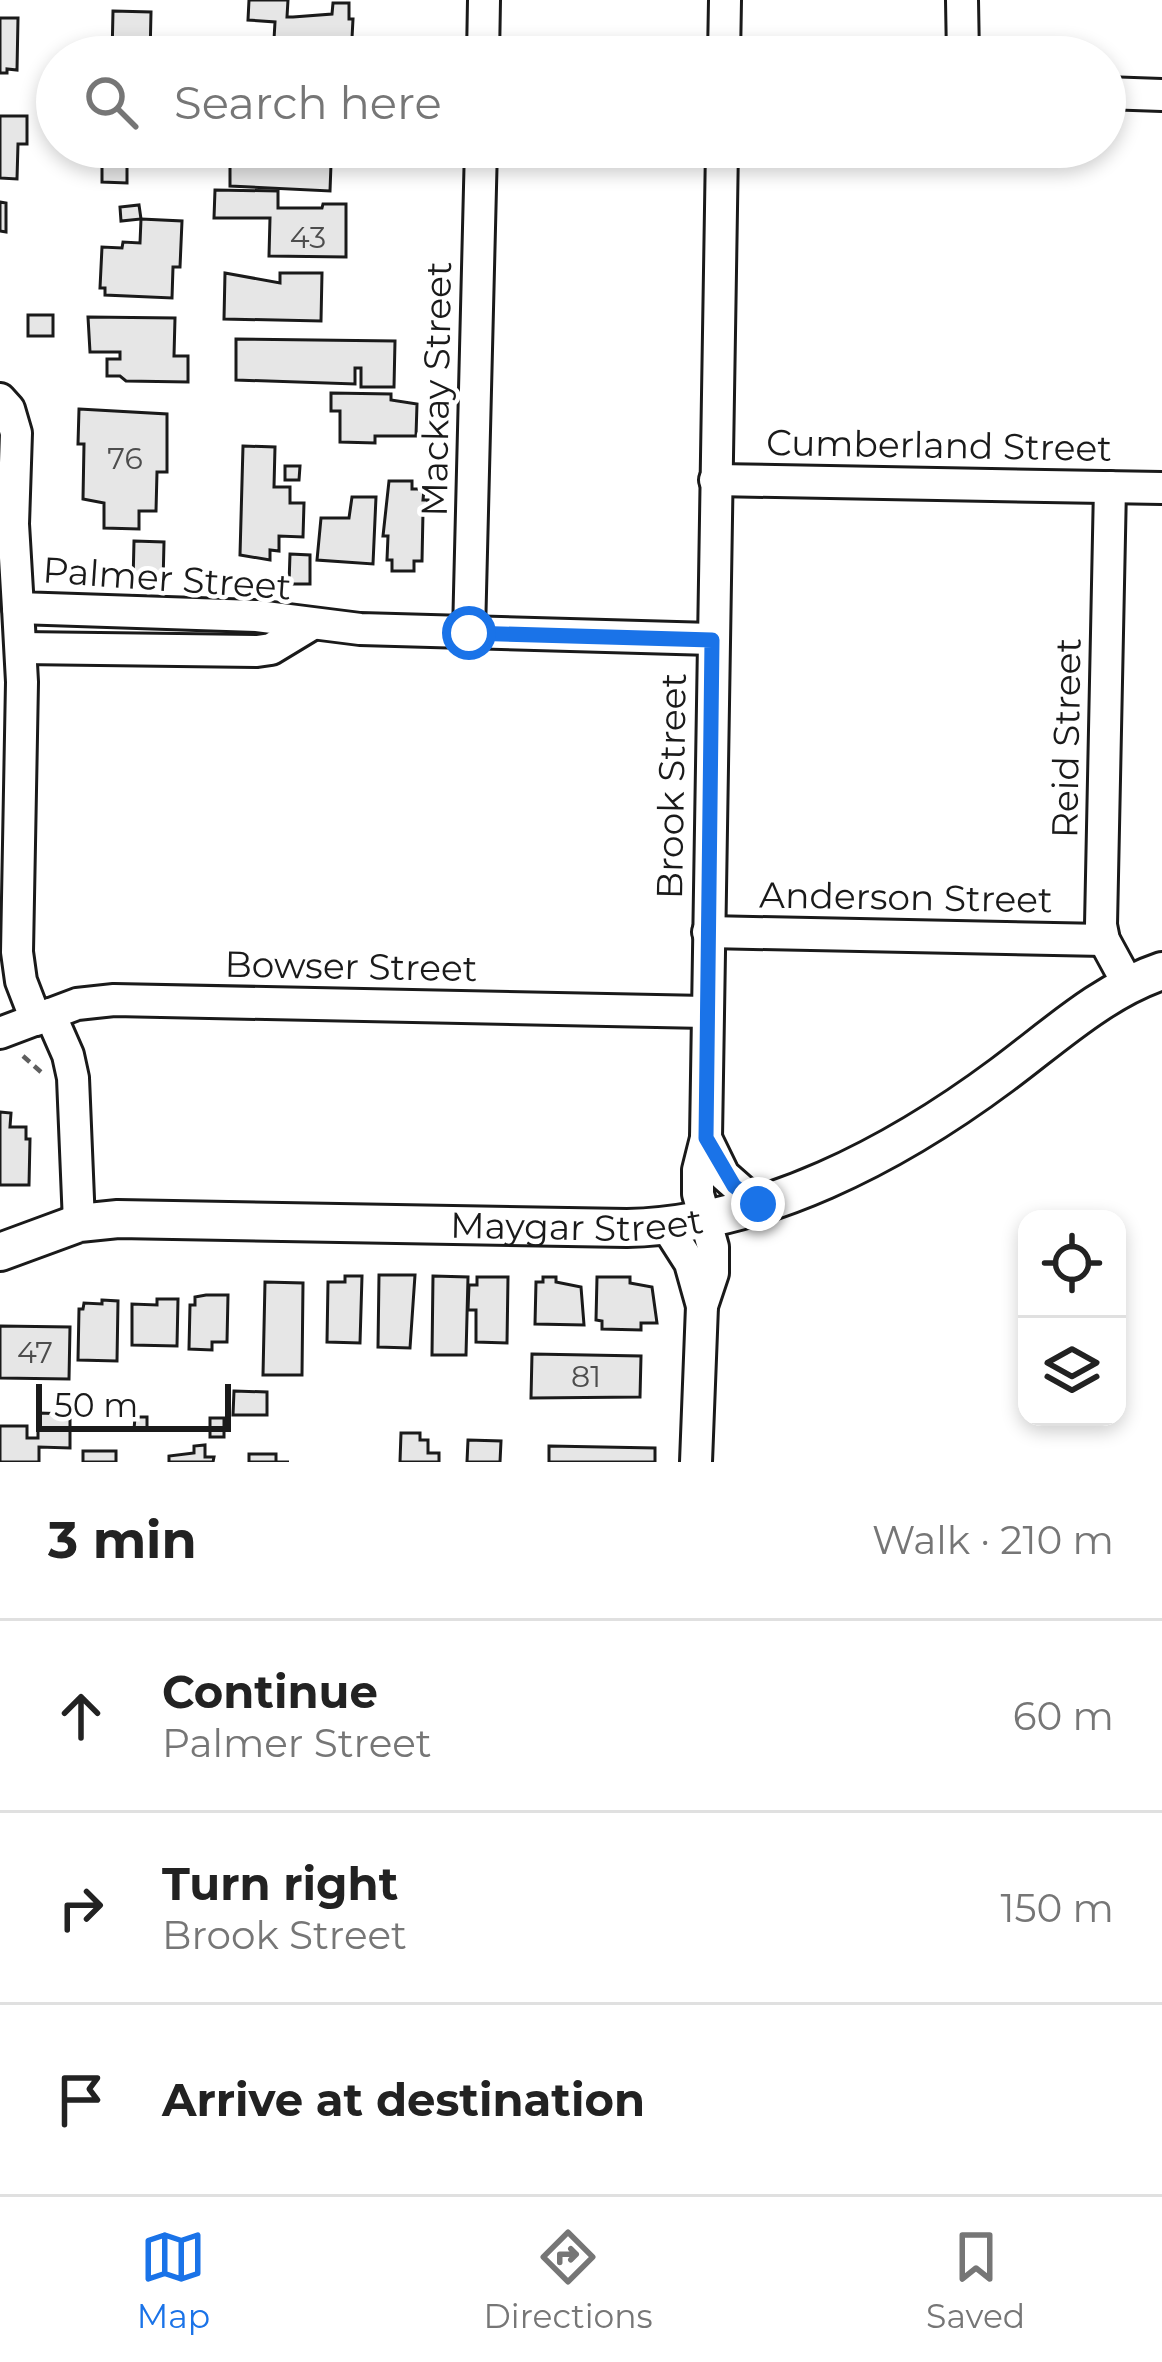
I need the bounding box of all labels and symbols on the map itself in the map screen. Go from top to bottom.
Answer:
house number: 43 [290,219,326,256]
street label: Mackay Street [412,261,460,517]
street label: Cumberland Street [766,420,1112,470]
house number: 76 [107,440,143,477]
street label: Palmer Street [41,547,293,609]
route start [442,606,496,660]
street label: Reid Street [1042,638,1090,838]
street label: Brook Street [647,673,695,899]
street label: Anderson Street [759,872,1053,922]
street label: Bowser Street [224,942,478,990]
route end [731,1177,785,1231]
street label: Maygar Street [450,1198,706,1250]
house number: 47 [17,1334,53,1371]
house number: 81 [571,1358,601,1395]
scale bar [36,1378,231,1431]

